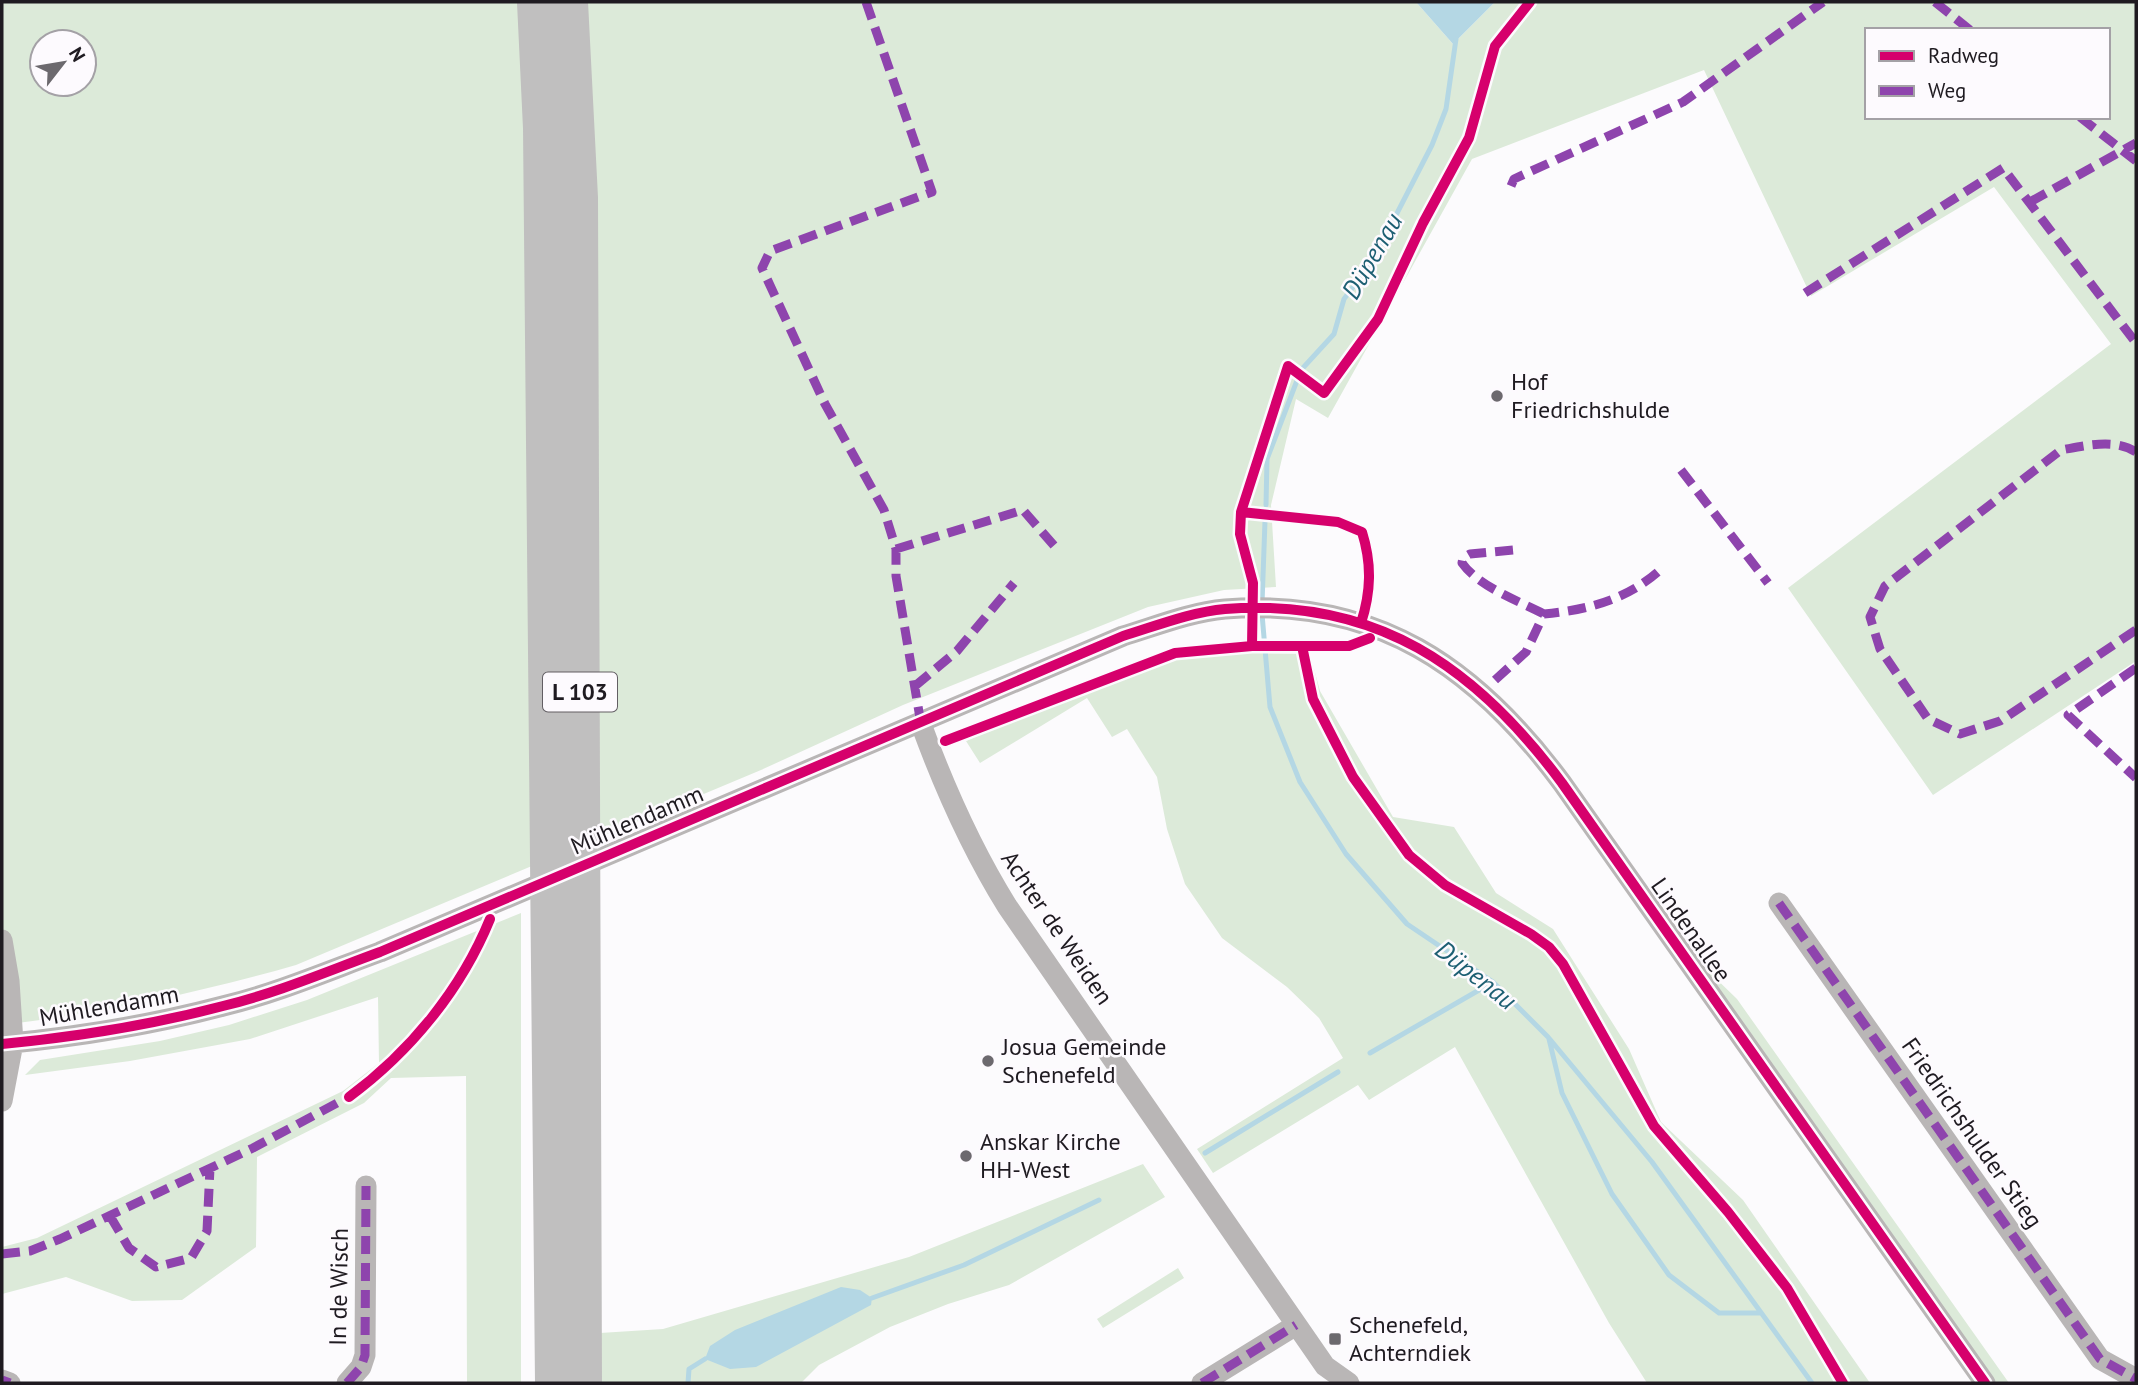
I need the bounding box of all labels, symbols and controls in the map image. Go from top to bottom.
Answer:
north arrow [28,28,98,98]
legend [1865,28,2110,119]
text: Radweg [1928,42,1999,69]
text: N [64,43,91,66]
text: Weg [1928,77,1966,104]
water label: Düpenau [1334,207,1409,305]
place label: Hof Friedrichshulde [1511,366,1670,425]
marker: Hof Friedrichshulde [1489,388,1505,404]
road number: L 103 [543,672,617,712]
street label: Mühlendamm [566,778,708,861]
street label: Achter de Weiden [994,845,1120,1011]
street label: Lindenallee [1644,872,1739,988]
water label: Düpenau [1429,933,1524,1017]
street label: Mühlendamm [37,978,181,1033]
place label: Josua Gemeinde Schenefeld [1001,1031,1166,1090]
street label: Friedrichshulder Stieg [1895,1031,2050,1234]
marker: Josua Gemeinde Schenefeld [980,1053,996,1069]
place label: Anskar Kirche HH-West [980,1126,1121,1185]
marker: Anskar Kirche HH-West [958,1148,974,1164]
street label: In de Wisch [322,1228,355,1346]
place label: Schenefeld, Achterndiek [1349,1309,1472,1368]
marker: Schenefeld, Achterndiek [1327,1331,1343,1347]

